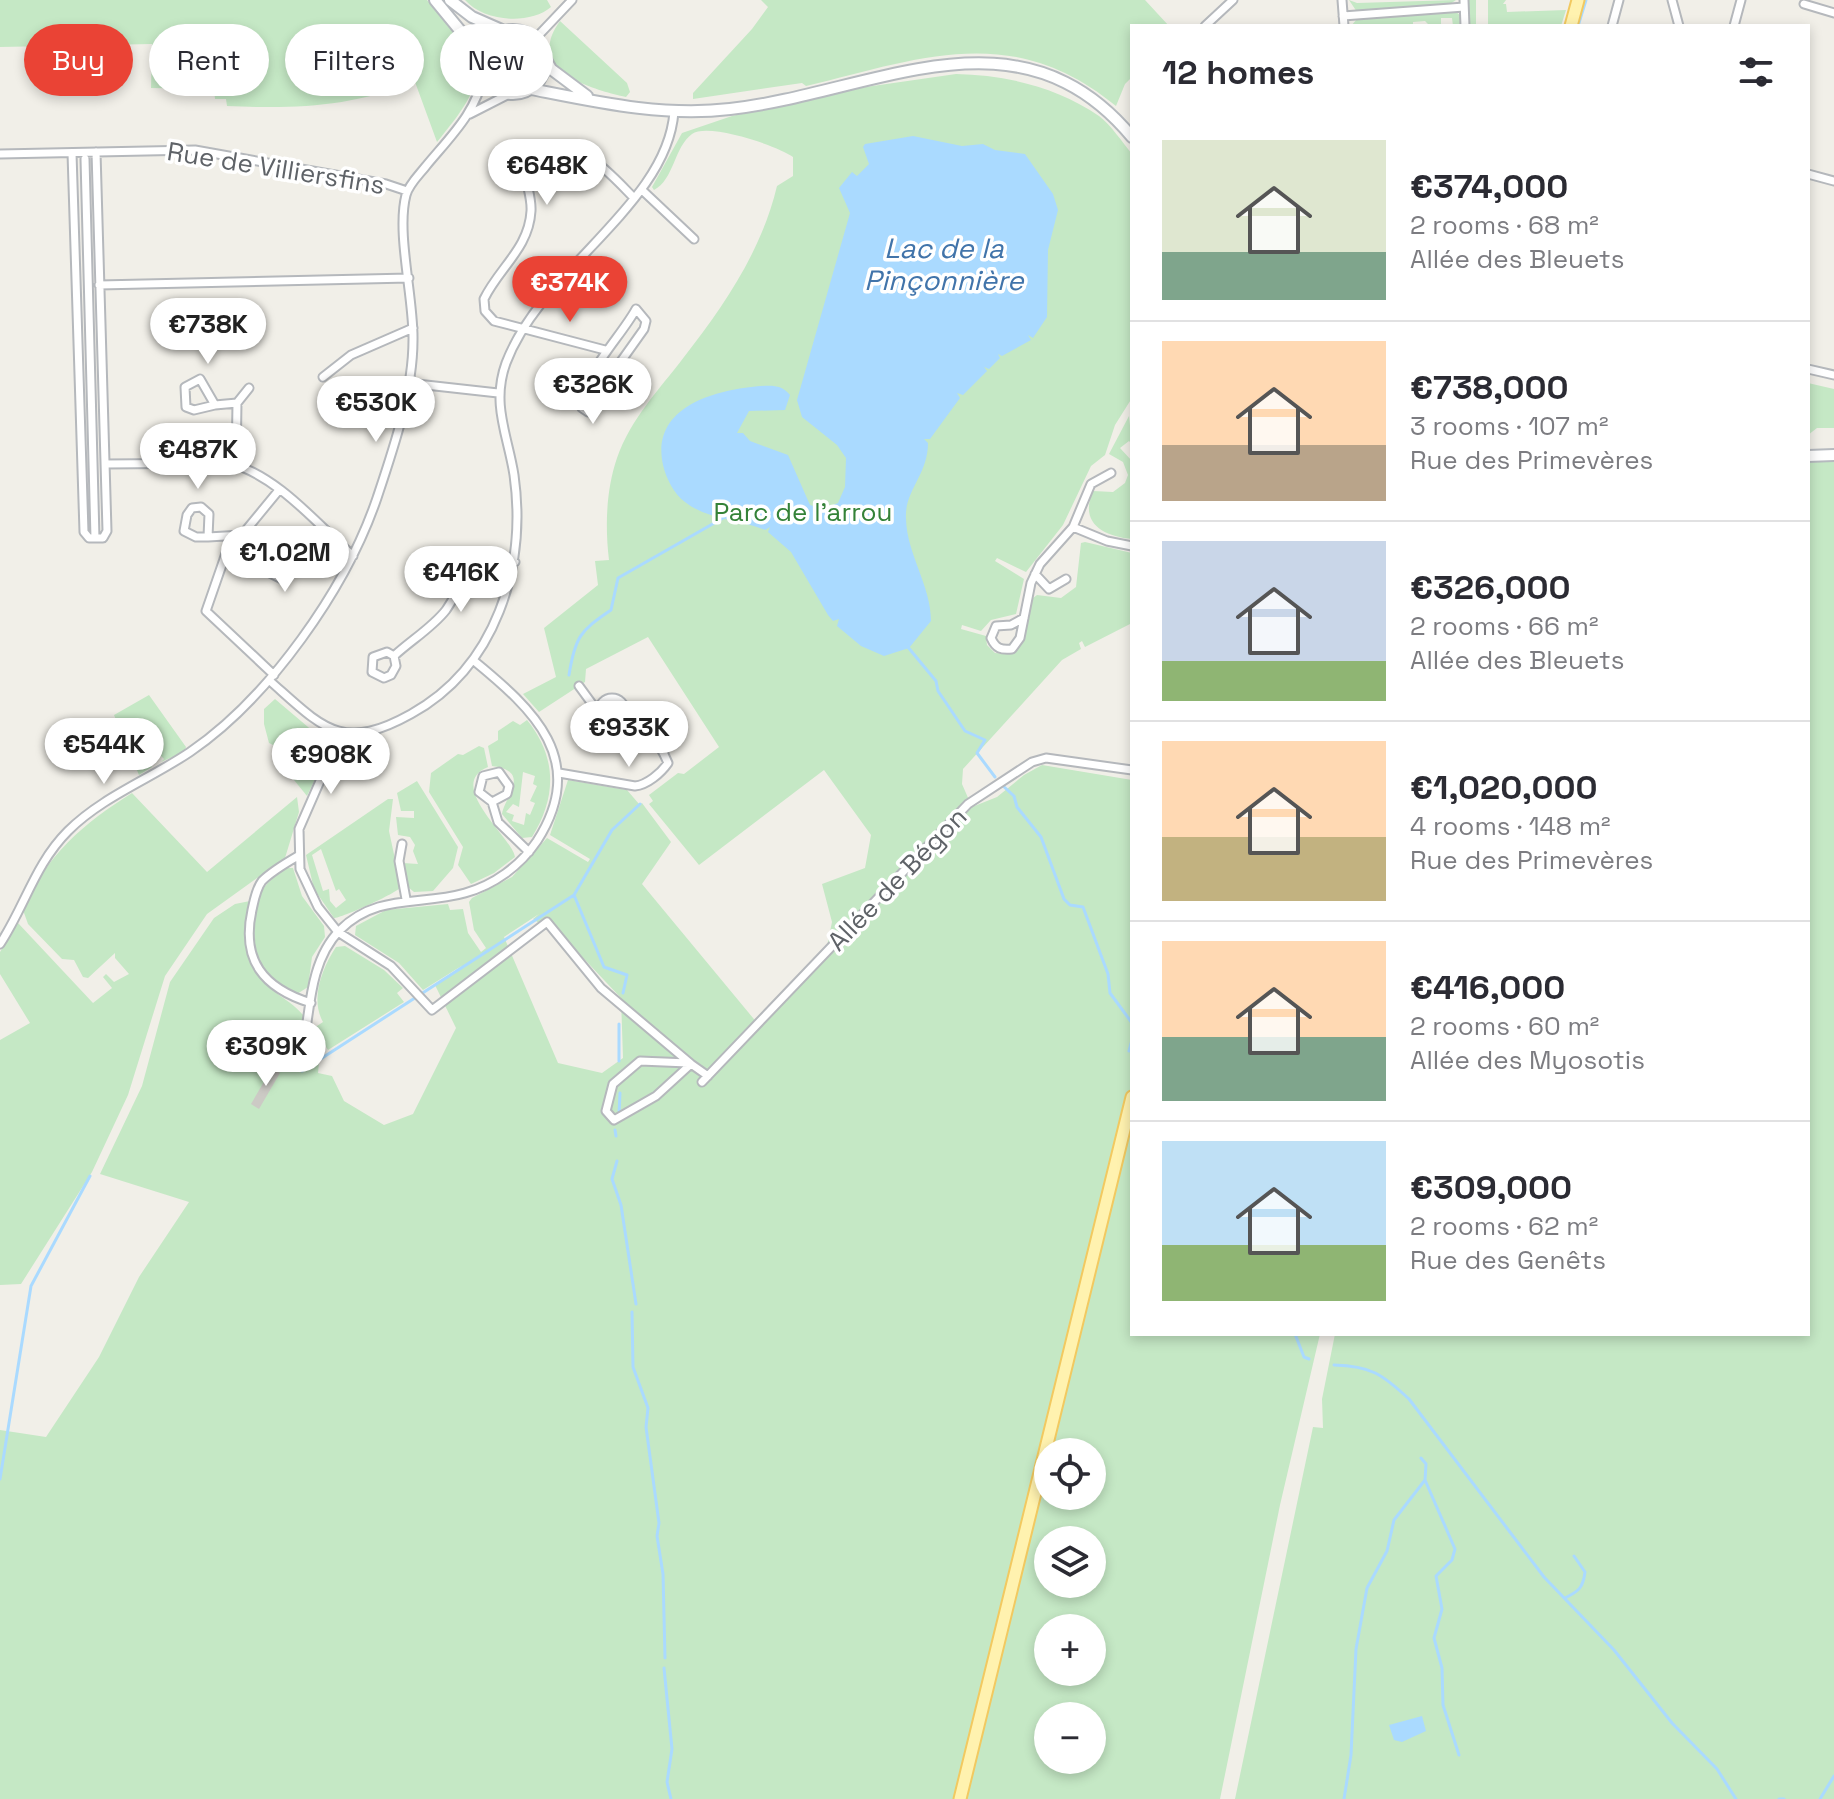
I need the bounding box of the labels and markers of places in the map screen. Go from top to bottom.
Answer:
pin: €648K [491,139,603,207]
pin: €374K [514,256,626,324]
pin: €738K [152,298,264,366]
pin: €326K [537,358,649,426]
pin: €530K [320,376,432,444]
pin: €487K [142,423,254,491]
pin: €1.02M [220,526,350,594]
pin: €416K [405,546,517,614]
pin: €933K [573,701,685,769]
pin: €544K [48,718,160,786]
pin: €908K [275,728,387,796]
pin: €309K [210,1020,322,1088]

